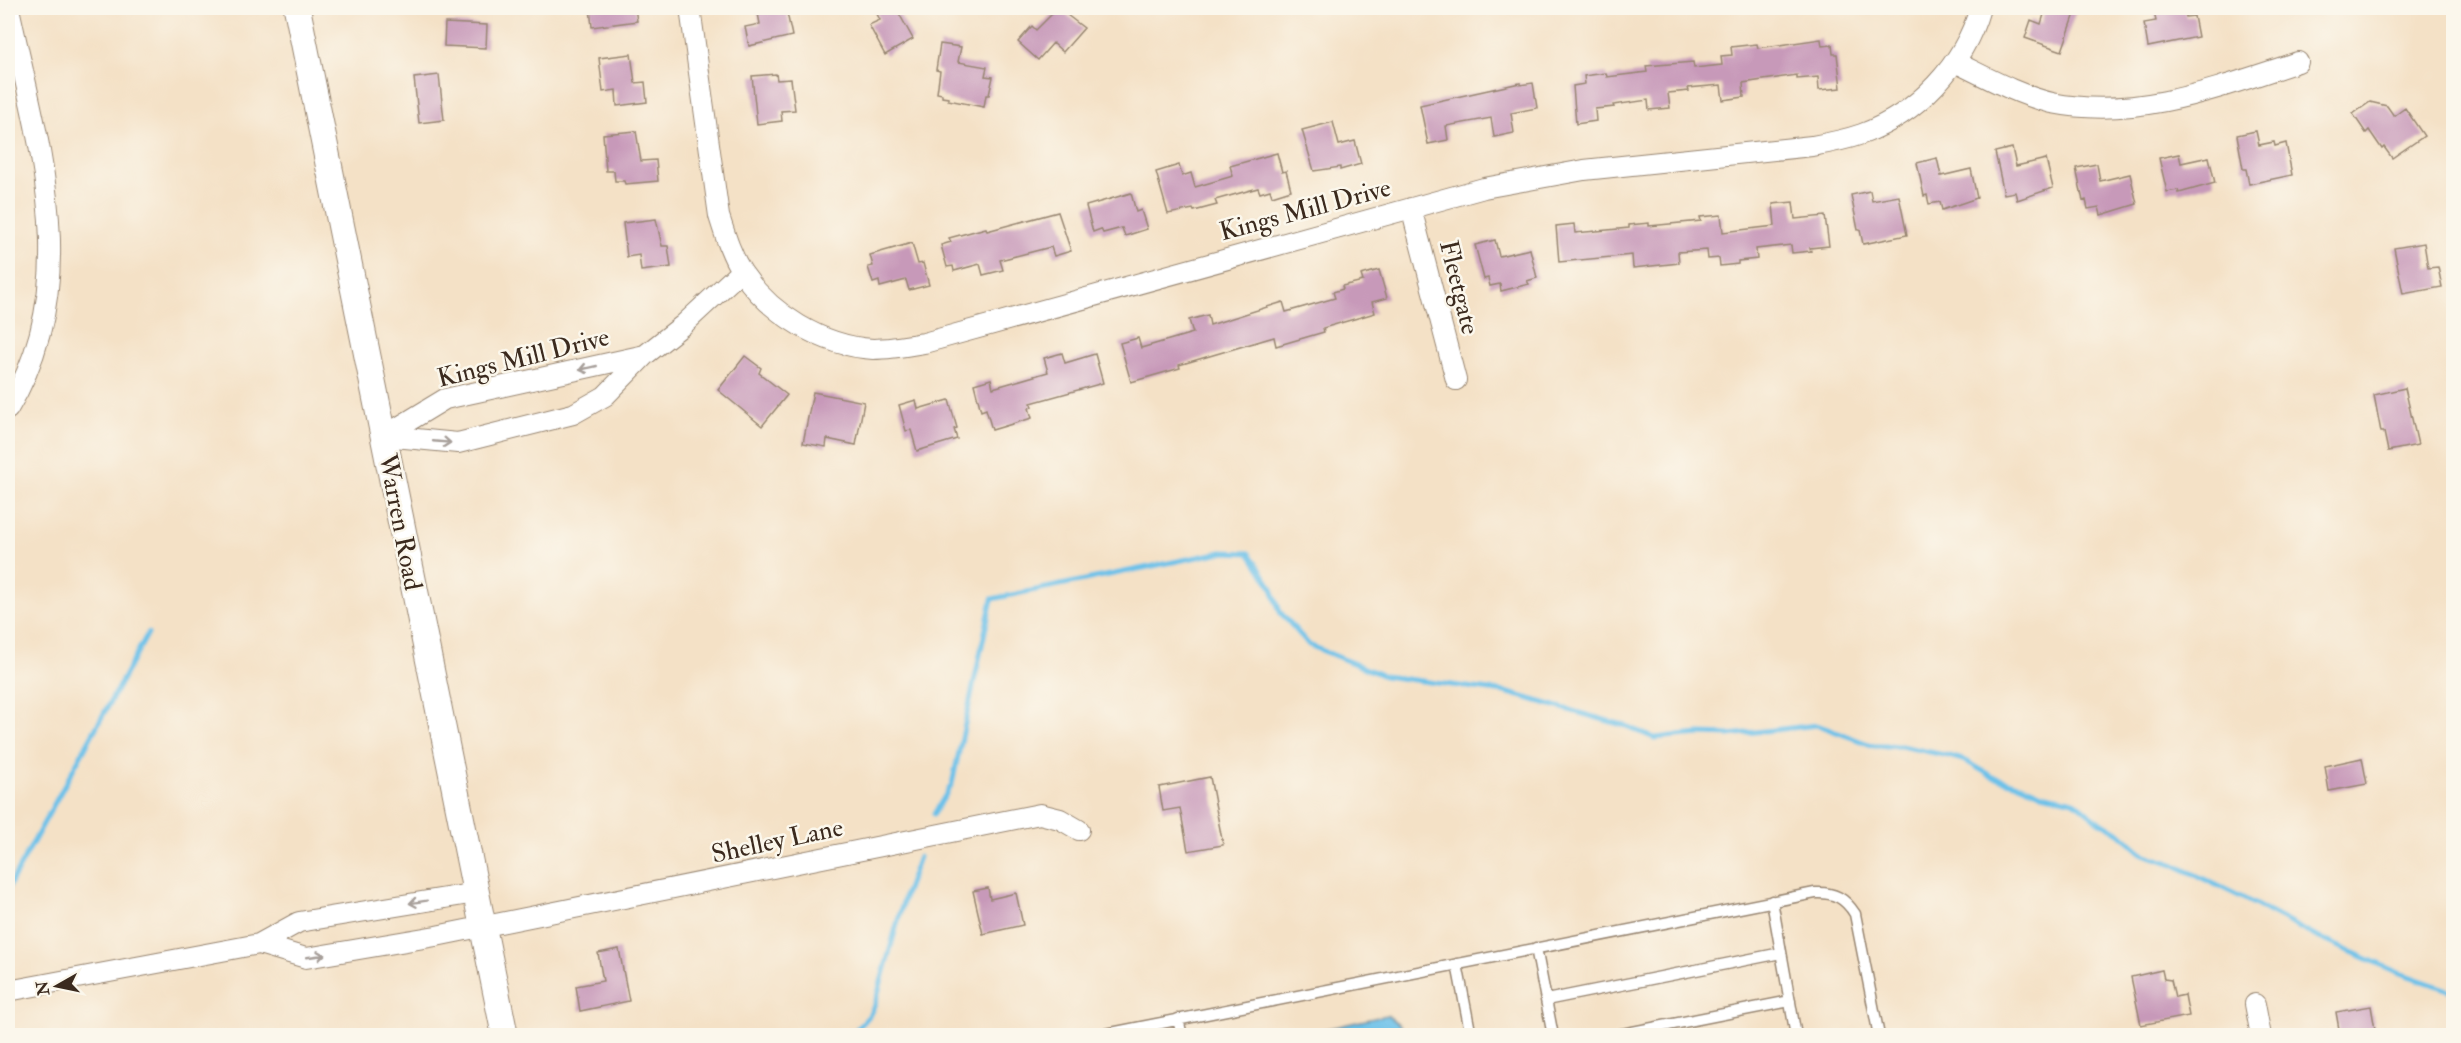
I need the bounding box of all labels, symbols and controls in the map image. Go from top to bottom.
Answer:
street label: Kings Mill Drive [1216,172,1395,248]
street label: Fleetgate [1432,237,1486,338]
street label: Kings Mill Drive [434,321,613,395]
one-way arrow [579,363,598,375]
one-way arrow [431,437,451,448]
street label: Warren Road [371,450,429,593]
street label: Shelley Lane [708,811,846,871]
one-way arrow [409,897,428,908]
one-way arrow [305,950,325,961]
north arrow [27,956,87,1016]
text: N [32,979,54,998]

